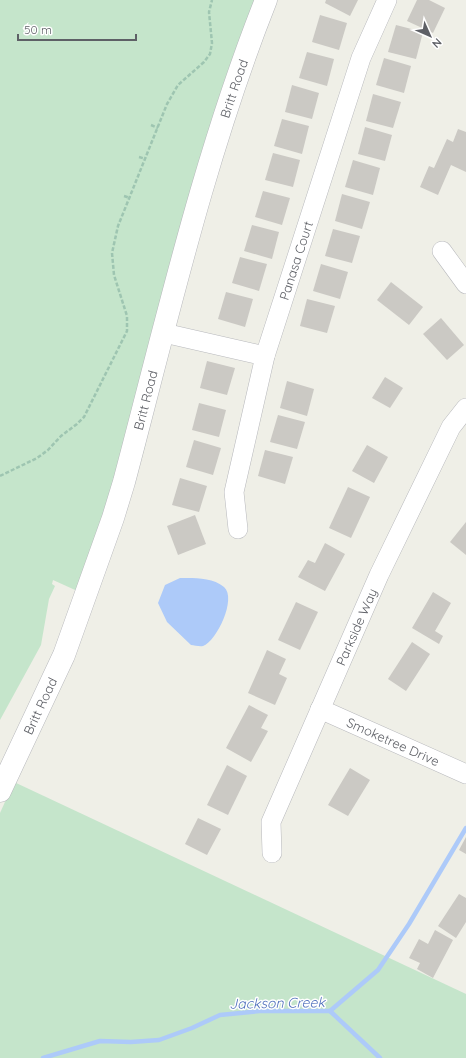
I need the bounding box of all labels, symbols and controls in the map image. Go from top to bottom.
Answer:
scale bar [18,16,136,42]
north arrow [410,16,450,56]
text: 50 m [24,22,52,37]
text: N [429,35,445,51]
street label: Britt Road [216,57,251,120]
street label: Panasa Court [276,219,316,302]
street label: Britt Road [130,369,161,432]
street label: Parkside Way [332,586,380,668]
street label: Britt Road [20,675,60,737]
street label: Smoketree Drive [344,714,442,769]
water label: Jackson Creek [229,993,326,1013]

